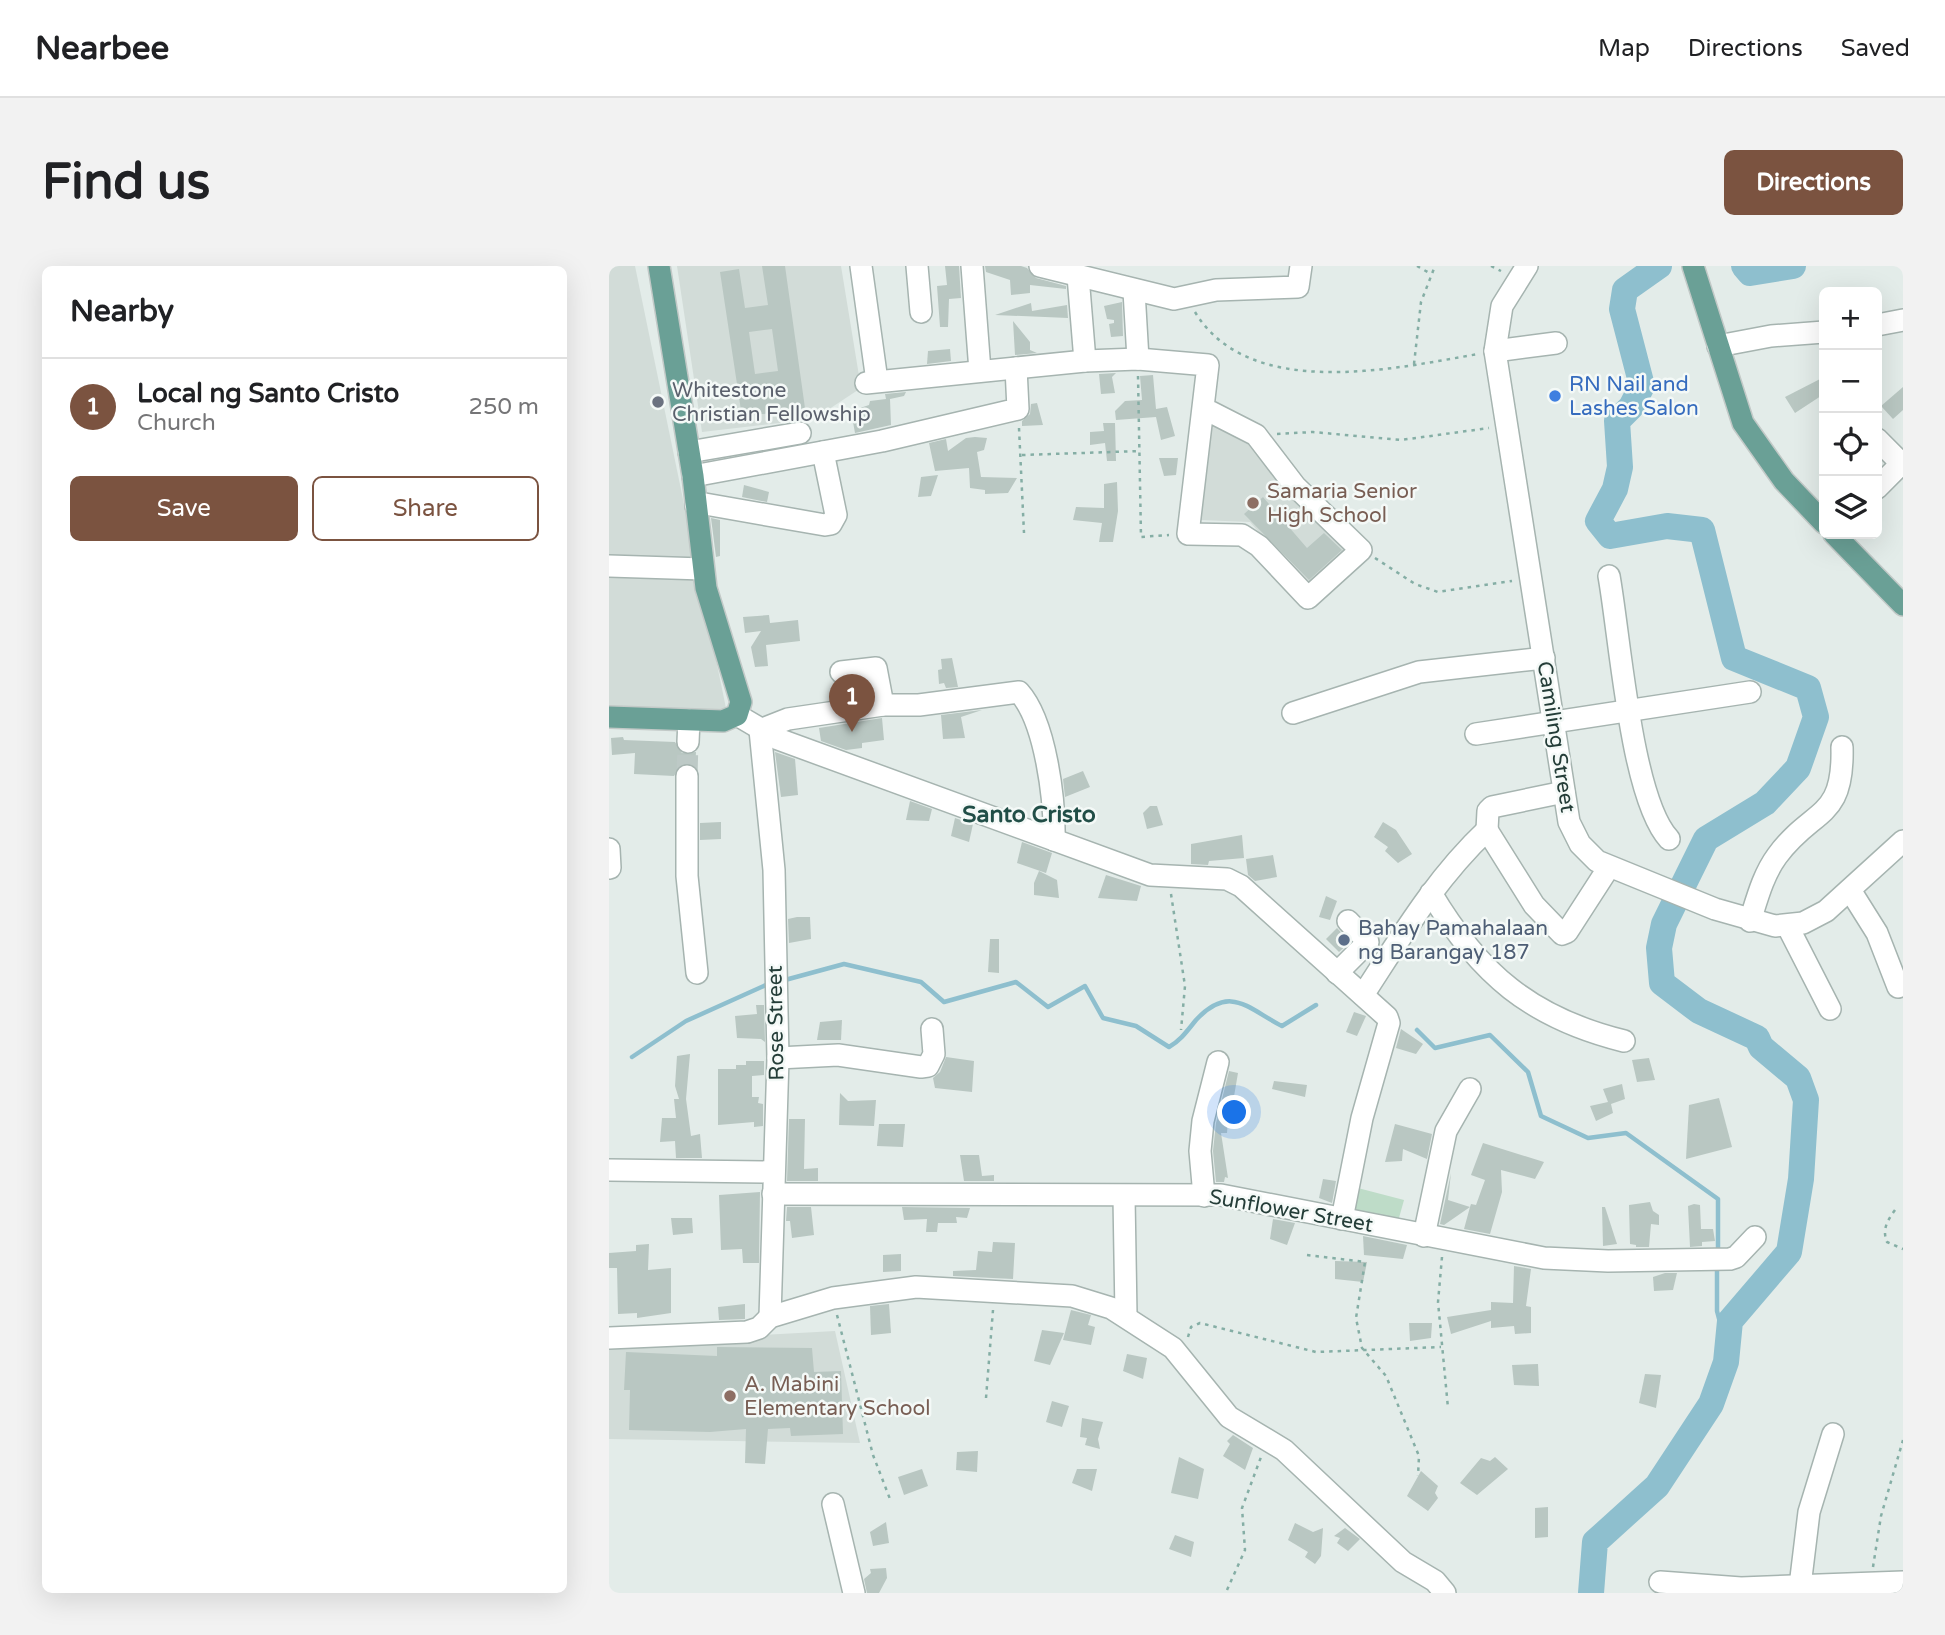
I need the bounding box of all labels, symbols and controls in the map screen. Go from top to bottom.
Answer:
text: Nearbee [35,29,169,68]
text: Map [1598,34,1650,63]
text: Directions [1688,34,1803,63]
text: Saved [1841,34,1910,63]
button: Directions [1724,150,1903,215]
text: Find us [42,153,210,212]
map controls [1819,287,1882,539]
button: + [1819,287,1882,350]
text: Nearby [70,293,174,330]
button: − [1819,350,1882,413]
place label: RN Nail and Lashes Salon [1569,372,1699,421]
text: Local ng Santo Cristo [137,378,399,409]
place label: Whitestone Christian Fellowship [672,378,871,427]
marker: RN Nail and Lashes Salon [1547,388,1563,404]
text: 1 [86,393,100,421]
text: 250 m [469,393,539,421]
marker: Whitestone Christian Fellowship [650,394,666,410]
text: Church [137,409,216,437]
button: locate [1819,413,1882,476]
button: Save [70,476,298,541]
button: Share [312,476,539,541]
button: layers [1819,476,1882,539]
place label: Samaria Senior High School [1267,479,1417,528]
marker: Samaria Senior High School [1245,495,1261,511]
street label: Camiling Street [1532,660,1580,814]
pin: 1 [829,674,875,732]
district label: Santo Cristo [962,801,1096,829]
place label: Bahay Pamahalaan ng Barangay 187 [1358,916,1548,965]
marker: Bahay Pamahalaan ng Barangay 187 [1336,932,1352,948]
street label: Rose Street [762,965,790,1081]
your location [1217,1095,1251,1129]
street label: Sunflower Street [1207,1184,1375,1238]
place label: A. Mabini Elementary School [744,1372,931,1421]
marker: A. Mabini Elementary School [722,1388,738,1404]

